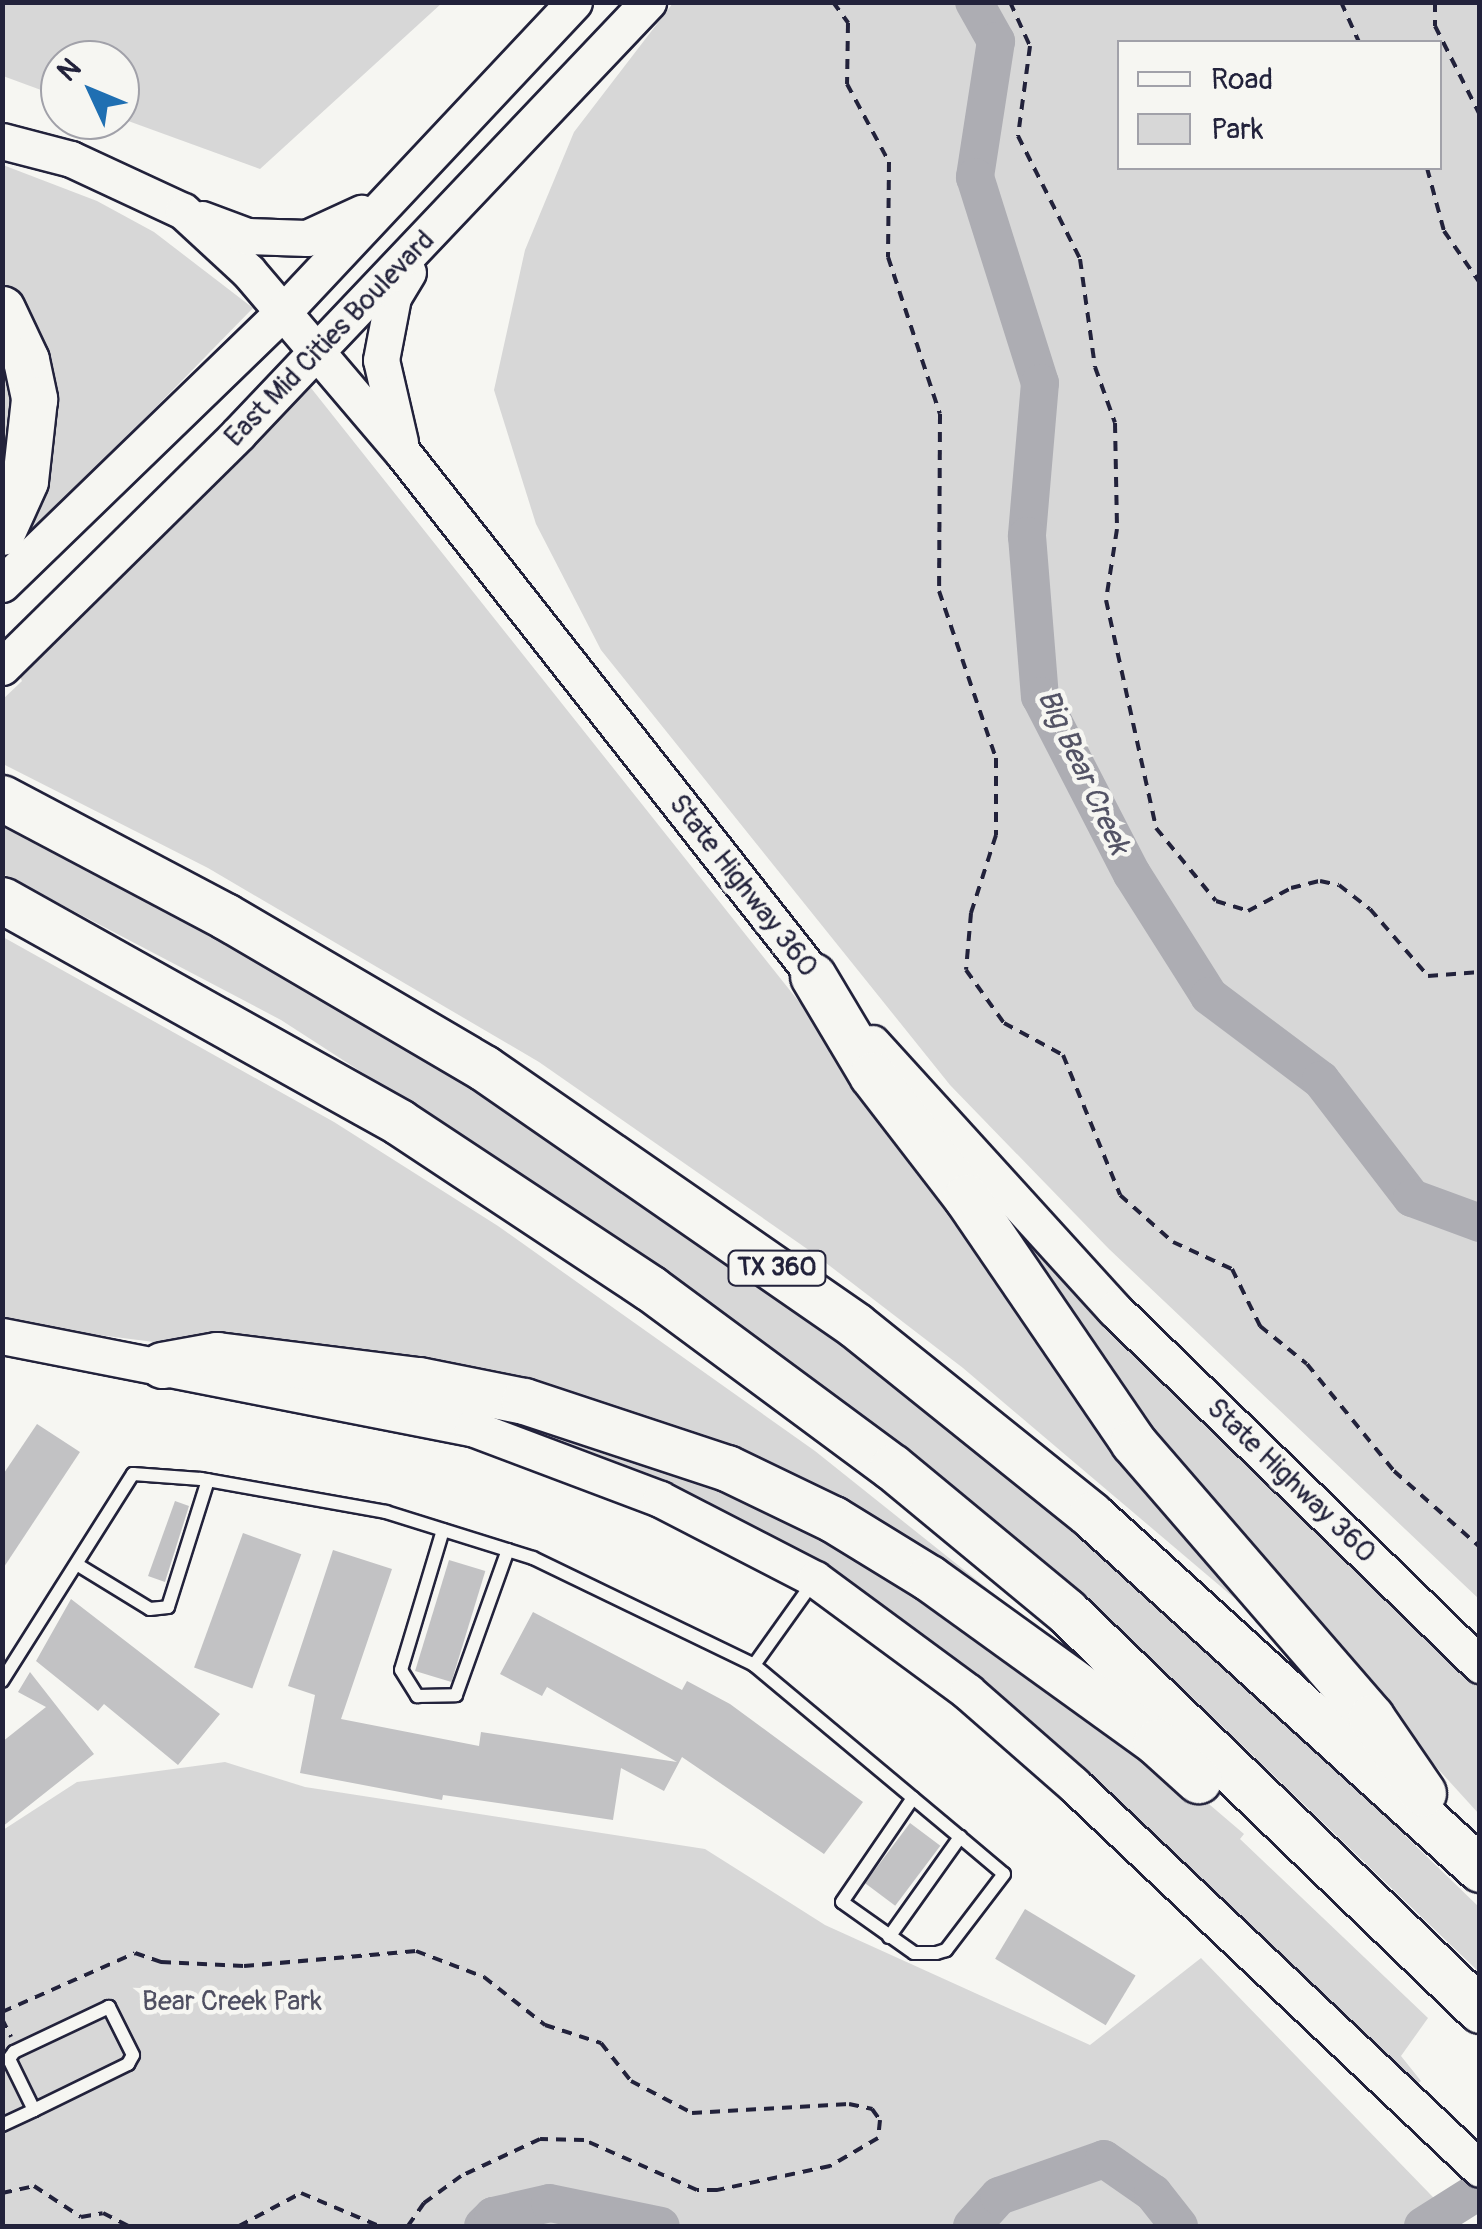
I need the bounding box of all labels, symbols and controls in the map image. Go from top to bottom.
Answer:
north arrow [40,40,140,140]
legend [1117,40,1442,170]
text: N [50,51,89,89]
text: Road [1211,61,1273,98]
text: Park [1211,111,1264,148]
street label: East Mid Cities Boulevard [218,224,442,454]
water label: Big Bear Creek [1029,684,1137,860]
street label: State Highway 360 [661,788,825,984]
road number: TX 360 [727,1248,827,1288]
street label: State Highway 360 [1199,1392,1383,1570]
park label: Bear Creek Park [142,1985,322,2019]

